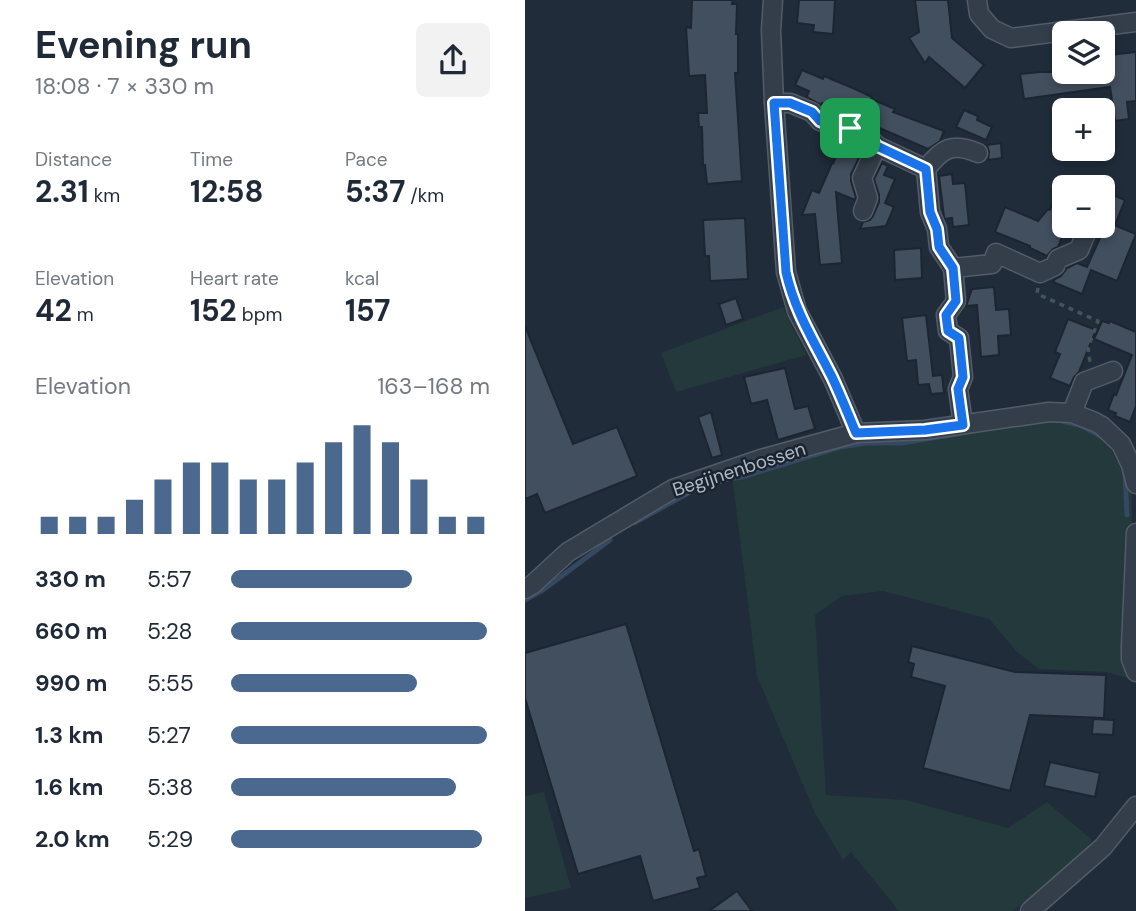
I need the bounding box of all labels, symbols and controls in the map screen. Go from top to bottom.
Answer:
text: Evening run [35,20,252,70]
map controls [1052,21,1115,238]
button: layers [1052,21,1115,84]
button: share [416,23,490,97]
text: 18:08 · 7 × 330 m [35,71,214,101]
pin [820,98,880,158]
button: + [1052,98,1115,161]
icon: arrive [831,109,869,147]
text: Distance [35,147,112,172]
text: Time [190,147,233,172]
text: Pace [345,147,388,172]
text: 2.31 [35,172,89,211]
text: 12:58 [190,172,264,211]
text: 5:37 [345,172,405,211]
button: − [1052,175,1115,238]
text: km [89,183,120,208]
text: /km [405,183,444,208]
text: Elevation [35,266,114,291]
text: Heart rate [190,266,279,291]
text: kcal [345,266,379,291]
text: 42 [35,291,72,330]
text: 152 [190,291,237,330]
text: 157 [345,291,390,330]
text: m [72,302,94,327]
text: bpm [237,302,282,327]
text: Elevation [35,371,131,401]
text: 163–168 m [377,371,490,401]
street label: Begijnenbossen [669,436,809,502]
text: 330 m [35,564,106,594]
text: 5:57 [147,564,192,594]
text: 660 m [35,616,107,646]
text: 5:28 [147,616,193,646]
text: 990 m [35,668,107,698]
text: 5:55 [147,668,194,698]
text: 1.3 km [35,720,103,750]
text: 5:27 [147,720,191,750]
text: 1.6 km [35,772,103,802]
text: 5:38 [147,772,193,802]
text: 2.0 km [35,824,110,854]
text: 5:29 [147,824,193,854]

